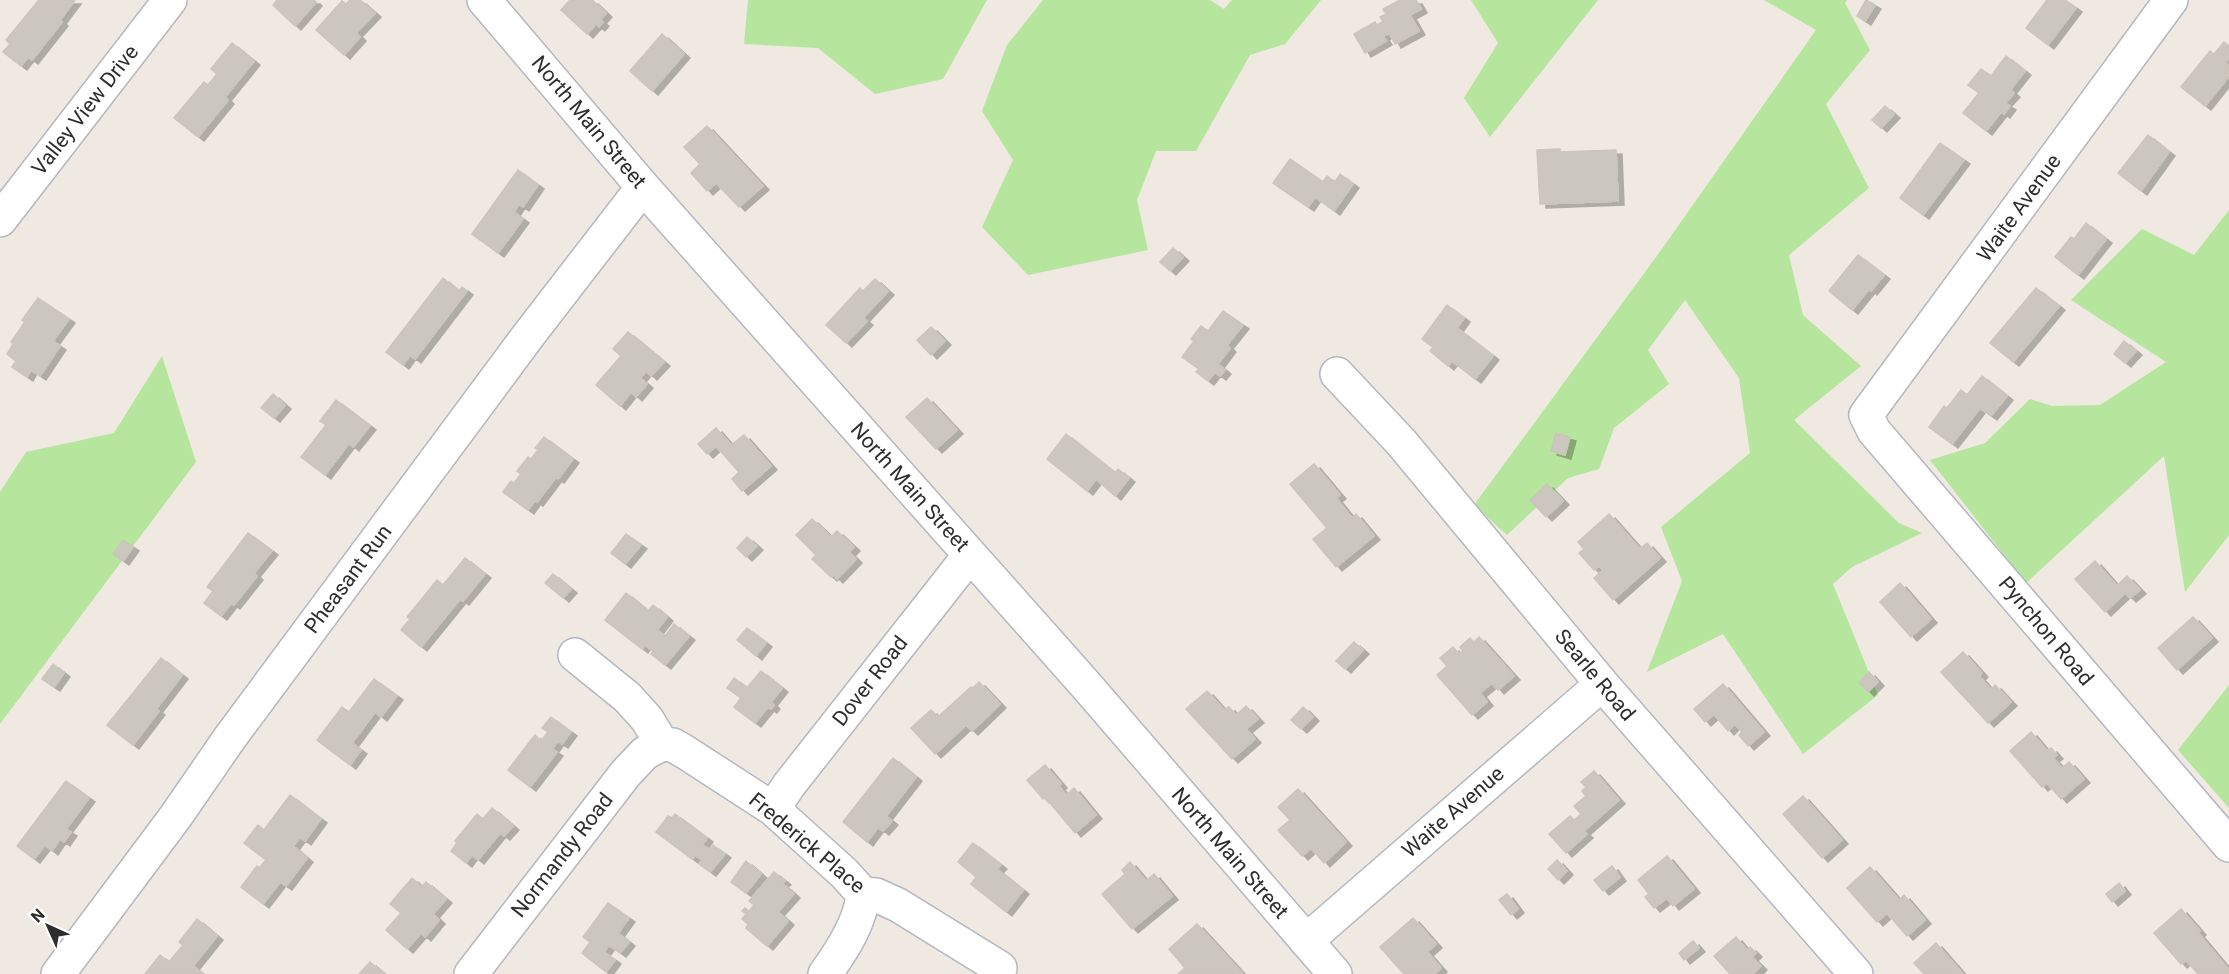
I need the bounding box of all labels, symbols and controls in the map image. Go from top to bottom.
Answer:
street label: Valley View Drive [27,40,143,180]
street label: North Main Street [527,51,651,193]
street label: Waite Avenue [1972,150,2066,266]
street label: North Main Street [846,418,974,557]
street label: Pheasant Run [299,520,397,638]
street label: Pynchon Road [1994,572,2098,690]
street label: Searle Road [1550,624,1640,726]
street label: Dover Road [828,631,912,731]
street label: Waite Avenue [1397,761,1509,863]
street label: North Main Street [1167,783,1293,923]
street label: Normandy Road [506,788,618,922]
street label: Frederick Place [744,788,870,898]
north arrow [18,896,78,956]
text: N [27,905,48,926]

